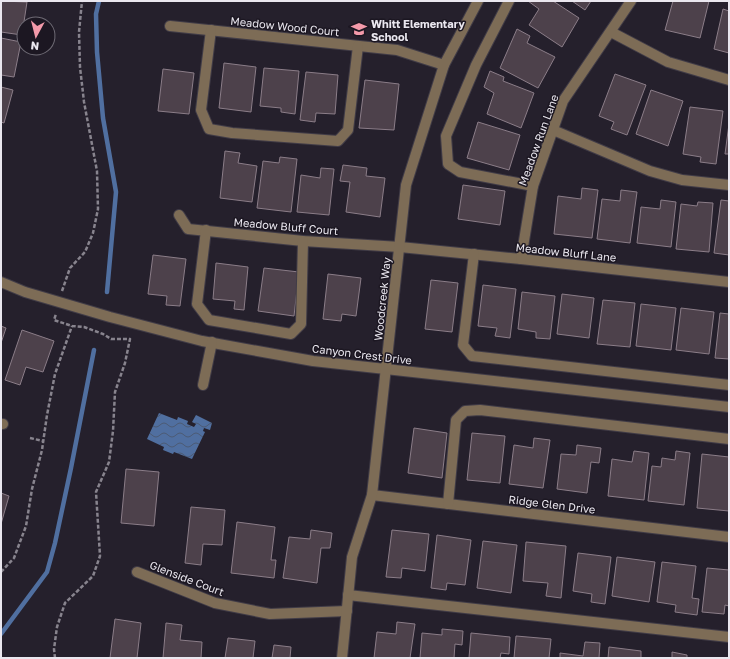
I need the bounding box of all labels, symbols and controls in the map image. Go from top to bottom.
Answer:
street label: Meadow Wood Court [230,14,340,38]
north arrow [16,16,56,56]
place label: Whitt Elementary School [371,17,465,43]
school or university icon: Whitt Elementary School [350,20,368,38]
text: N [30,39,40,53]
street label: Meadow Run Lane [515,93,561,187]
street label: Meadow Bluff Court [233,215,339,237]
street label: Meadow Bluff Lane [515,240,617,264]
street label: Woodcreek Way [371,256,393,342]
street label: Canyon Crest Drive [311,341,413,367]
street label: Ridge Glen Drive [508,492,596,516]
street label: Glenside Court [148,558,226,598]

